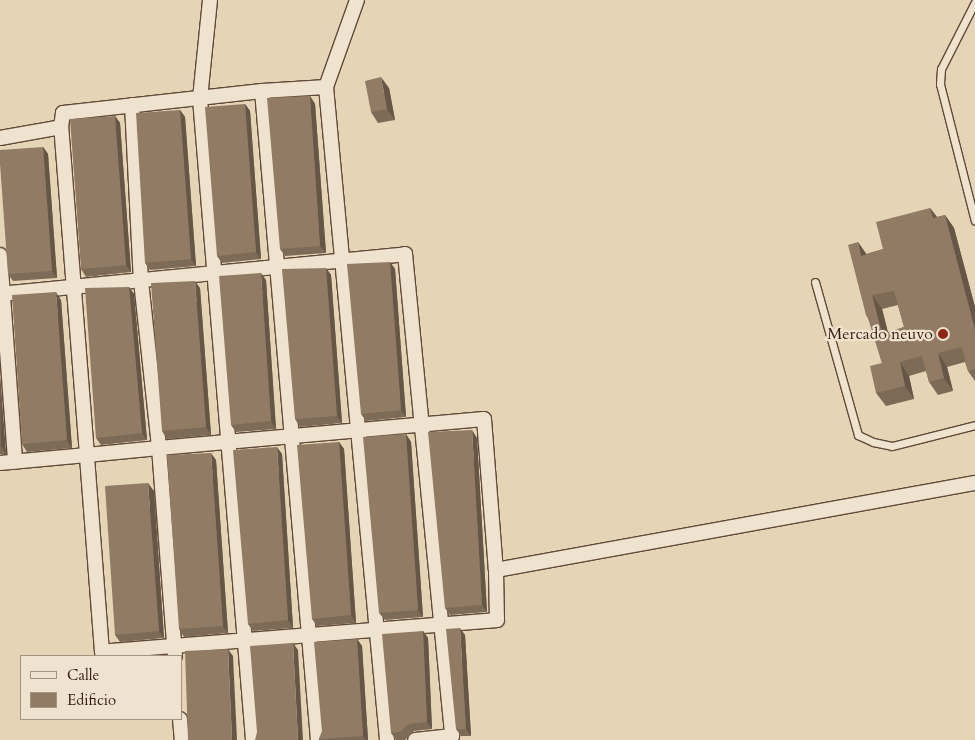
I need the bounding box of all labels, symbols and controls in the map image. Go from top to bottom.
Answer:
place label: Mercado neuvo [827,324,933,344]
marker: Mercado neuvo [937,328,949,340]
legend [20,655,182,720]
text: Calle [67,665,99,685]
text: Edificio [67,690,116,710]

